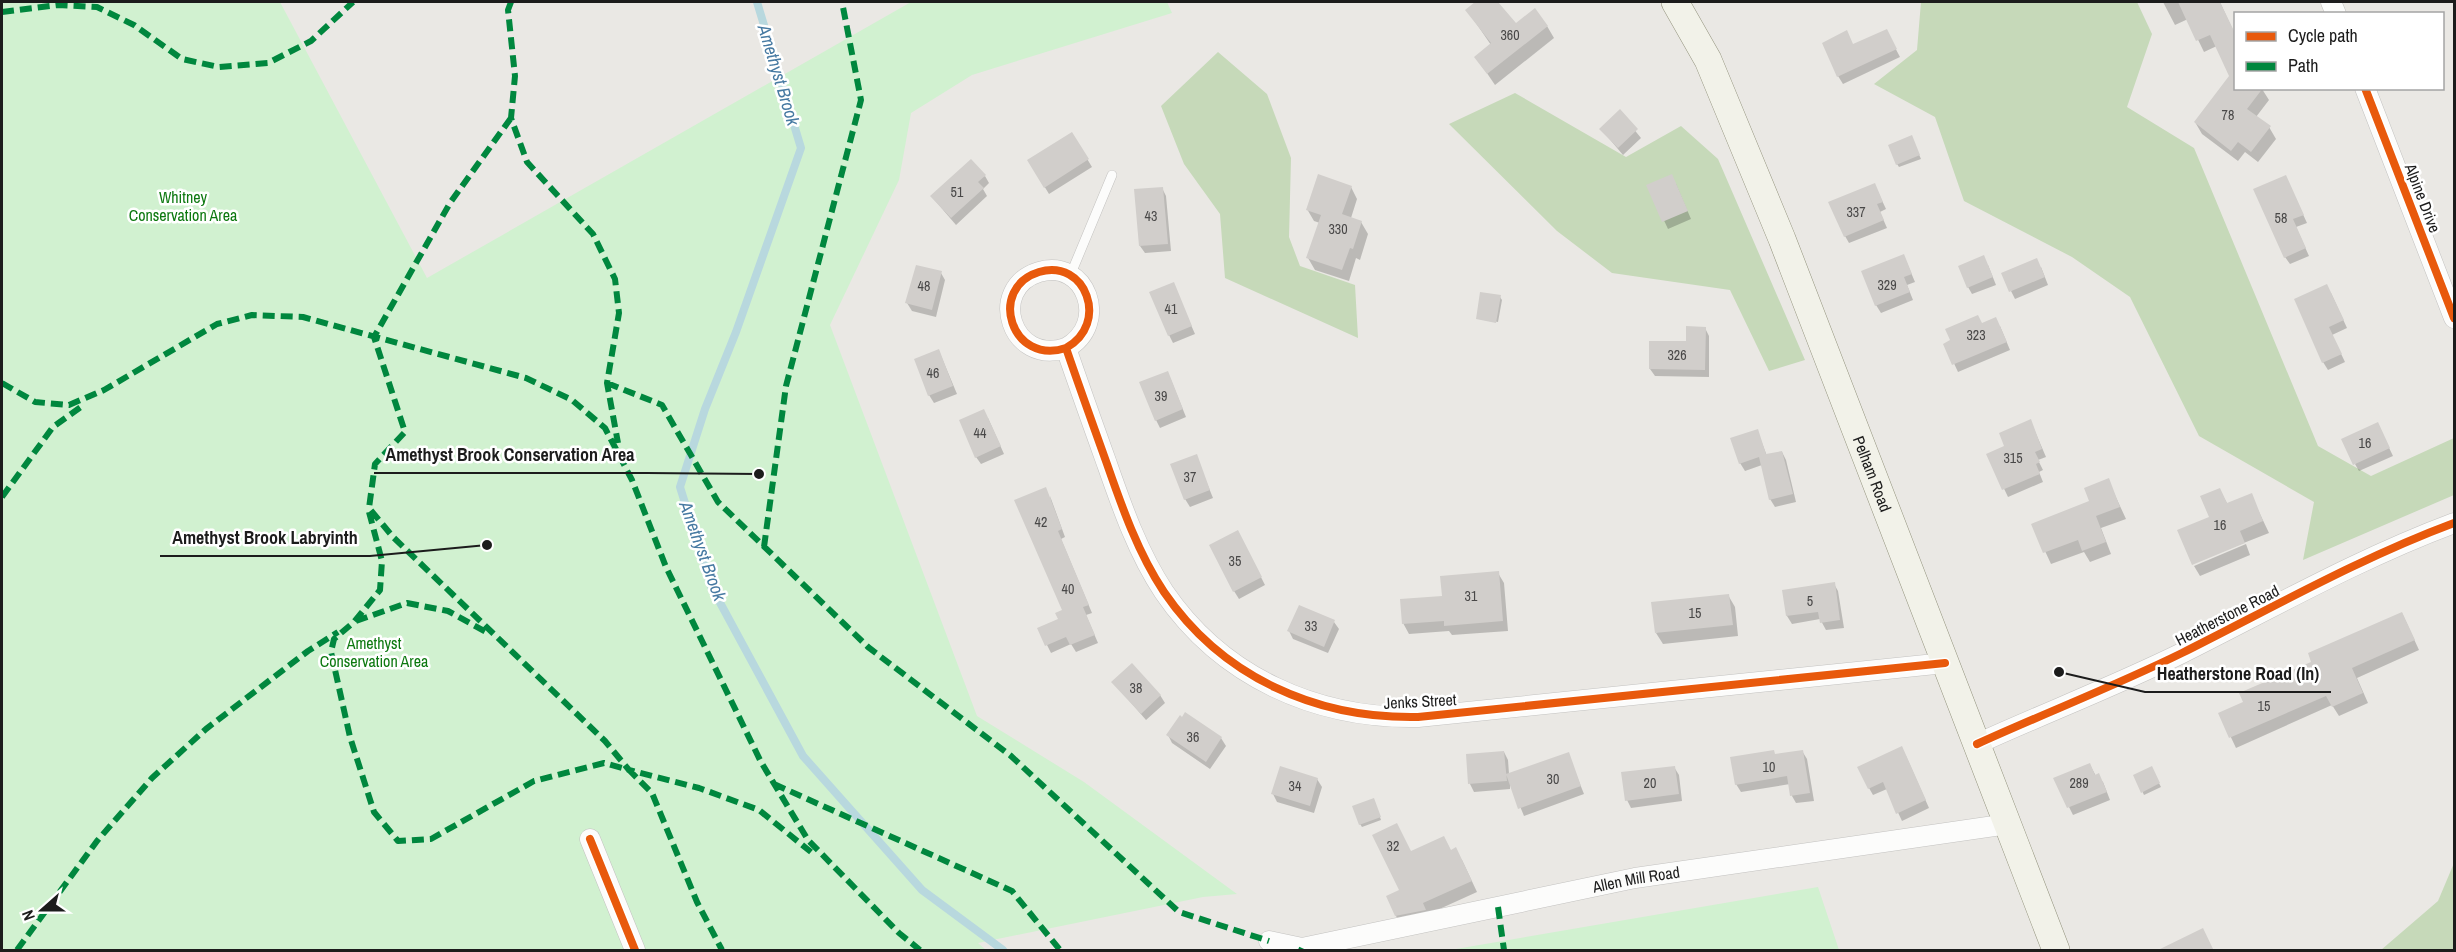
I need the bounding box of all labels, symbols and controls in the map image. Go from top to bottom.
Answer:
legend [2234,12,2444,90]
water label: Amethyst Brook [752,21,806,129]
text: Cycle path [2288,23,2358,48]
house number: 360 [1500,26,1520,44]
text: Path [2288,53,2318,78]
house number: 78 [2222,106,2234,124]
street label: Alpine Drive [2399,159,2446,236]
house number: 51 [951,183,964,201]
park label: Whitney Conservation Area [129,186,238,226]
house number: 337 [1846,203,1866,221]
house number: 43 [1145,207,1157,225]
house number: 58 [2275,209,2287,227]
house number: 330 [1328,220,1348,238]
house number: 329 [1877,276,1897,294]
house number: 48 [918,277,930,295]
house number: 41 [1165,300,1178,318]
house number: 323 [1966,326,1986,344]
house number: 326 [1667,346,1687,364]
house number: 46 [927,364,939,382]
house number: 39 [1155,387,1167,405]
house number: 44 [974,424,987,442]
street label: Pelham Road [1848,433,1897,515]
house number: 16 [2359,434,2371,452]
callout: Amethyst Brook Conservation Area [374,437,647,473]
text: Amethyst Brook Conservation Area [386,442,635,467]
house number: 315 [2003,449,2023,467]
house number: 37 [1184,468,1196,486]
water label: Amethyst Brook [673,497,733,605]
house number: 42 [1035,513,1047,531]
house number: 16 [2214,516,2226,534]
callout: Amethyst Brook Labryinth [160,520,370,556]
text: Amethyst Brook Labryinth [172,525,358,550]
house number: 35 [1229,552,1241,570]
street label: Heatherstone Road [2171,579,2283,651]
house number: 40 [1062,580,1074,598]
house number: 31 [1465,587,1478,605]
house number: 5 [1807,592,1813,610]
house number: 15 [1689,604,1701,622]
house number: 33 [1305,617,1317,635]
park label: Amethyst Conservation Area [320,632,429,672]
callout: Heatherstone Road (In) [2145,656,2331,692]
text: Heatherstone Road (In) [2157,661,2319,686]
house number: 38 [1130,679,1142,697]
street label: Jenks Street [1383,688,1457,714]
house number: 15 [2258,697,2270,715]
house number: 36 [1187,728,1199,746]
house number: 10 [1763,758,1775,776]
house number: 30 [1547,770,1559,788]
house number: 20 [1644,774,1656,792]
house number: 289 [2069,774,2089,792]
house number: 34 [1289,777,1302,795]
house number: 32 [1387,837,1399,855]
street label: Allen Mill Road [1590,861,1681,898]
north arrow [12,880,72,940]
text: N [16,907,40,924]

